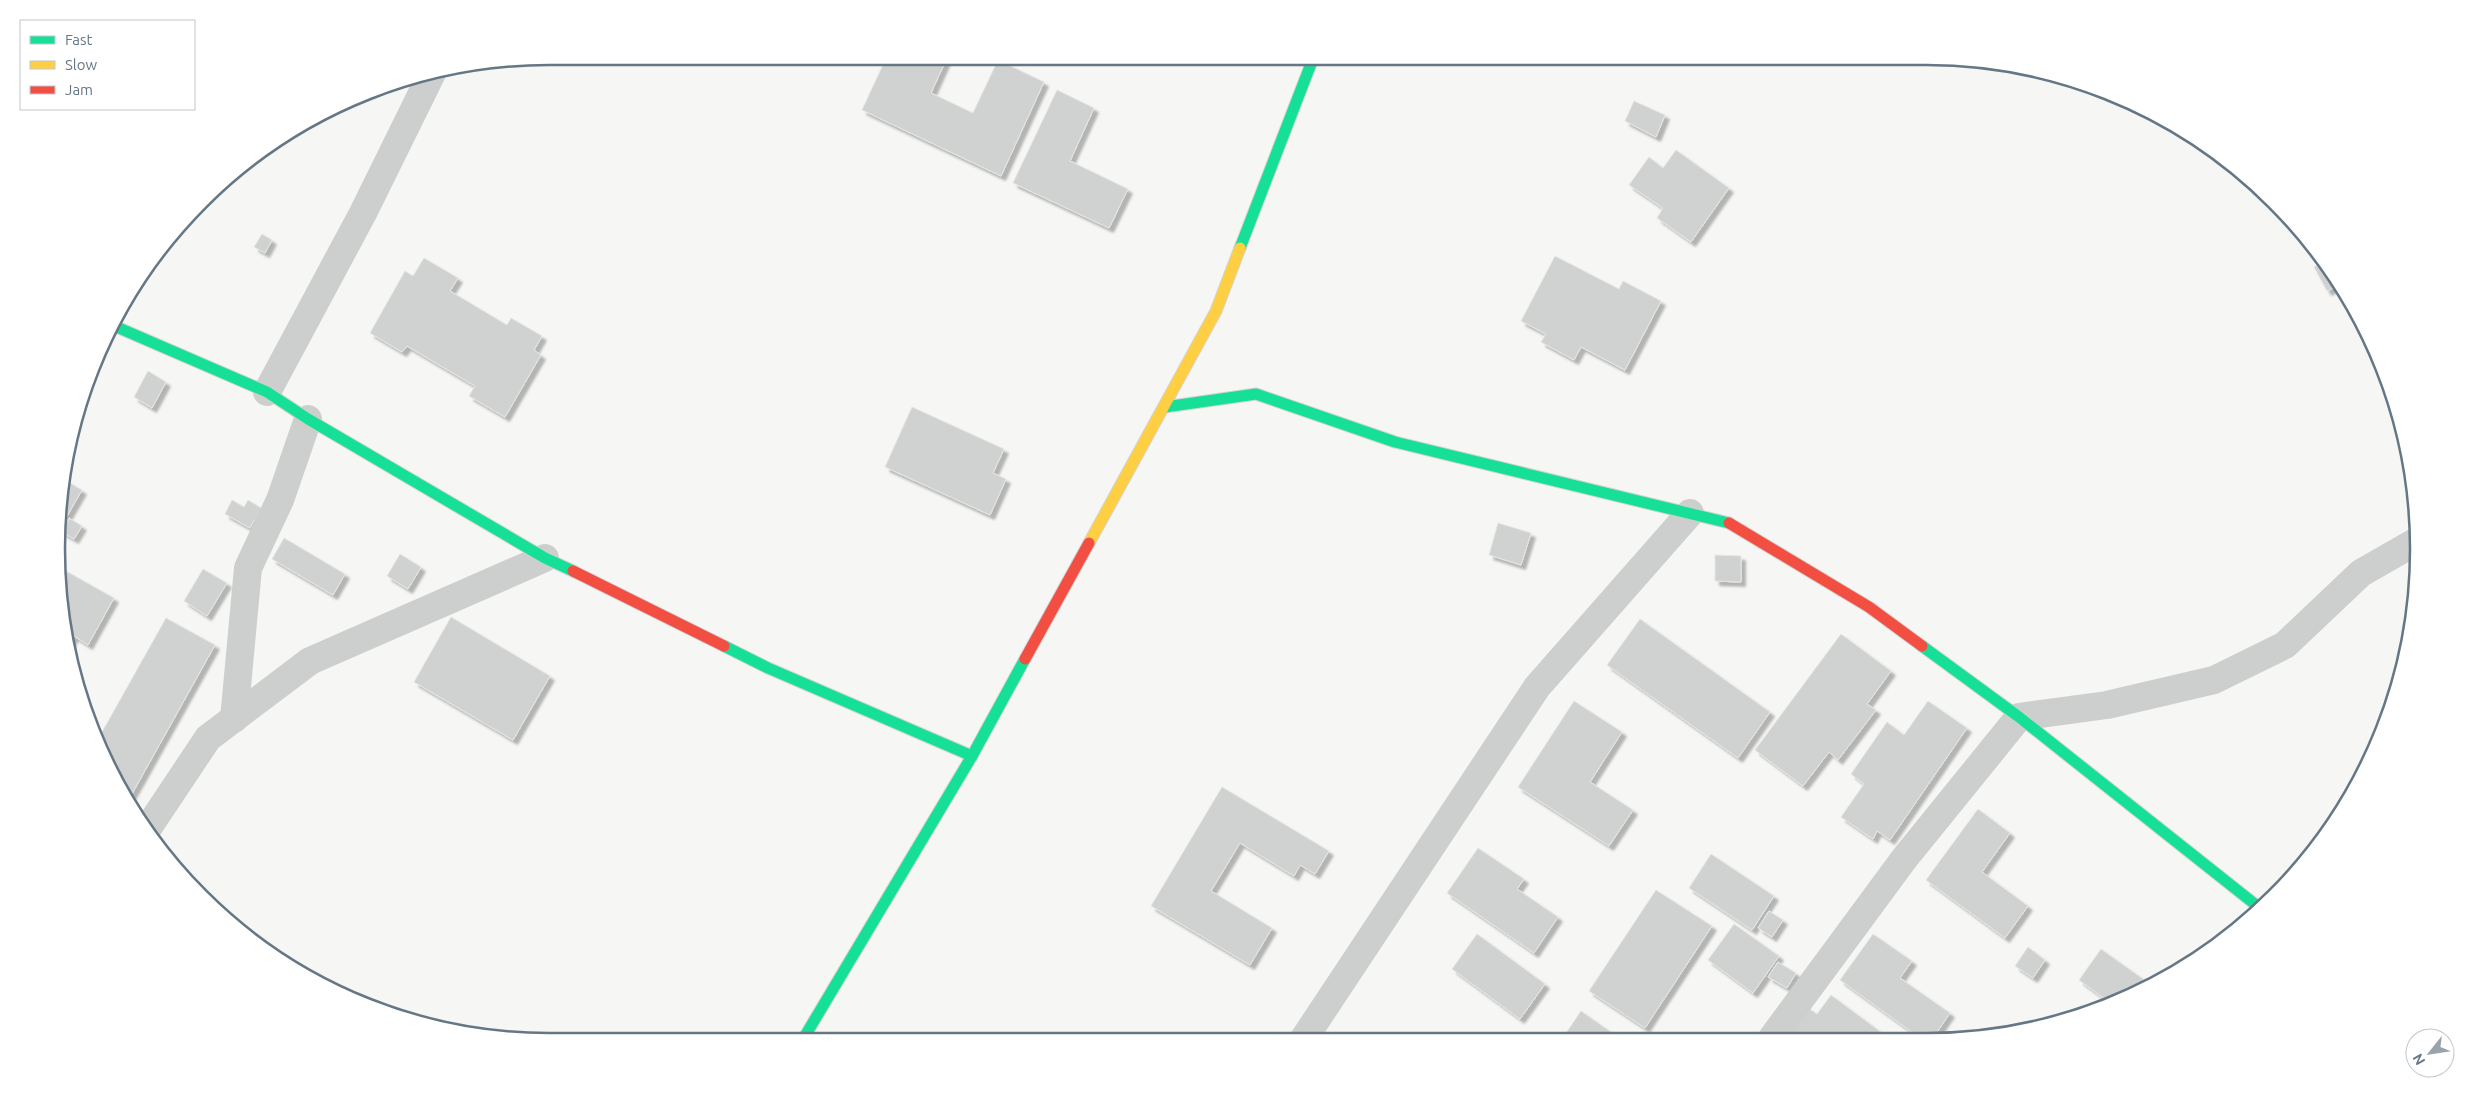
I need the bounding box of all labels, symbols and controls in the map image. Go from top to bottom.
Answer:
legend [20,20,195,110]
text: Fast [65,31,93,48]
text: Slow [65,56,98,73]
text: Jam [65,81,93,98]
north arrow [2405,1028,2455,1078]
text: N [2409,1051,2428,1068]

